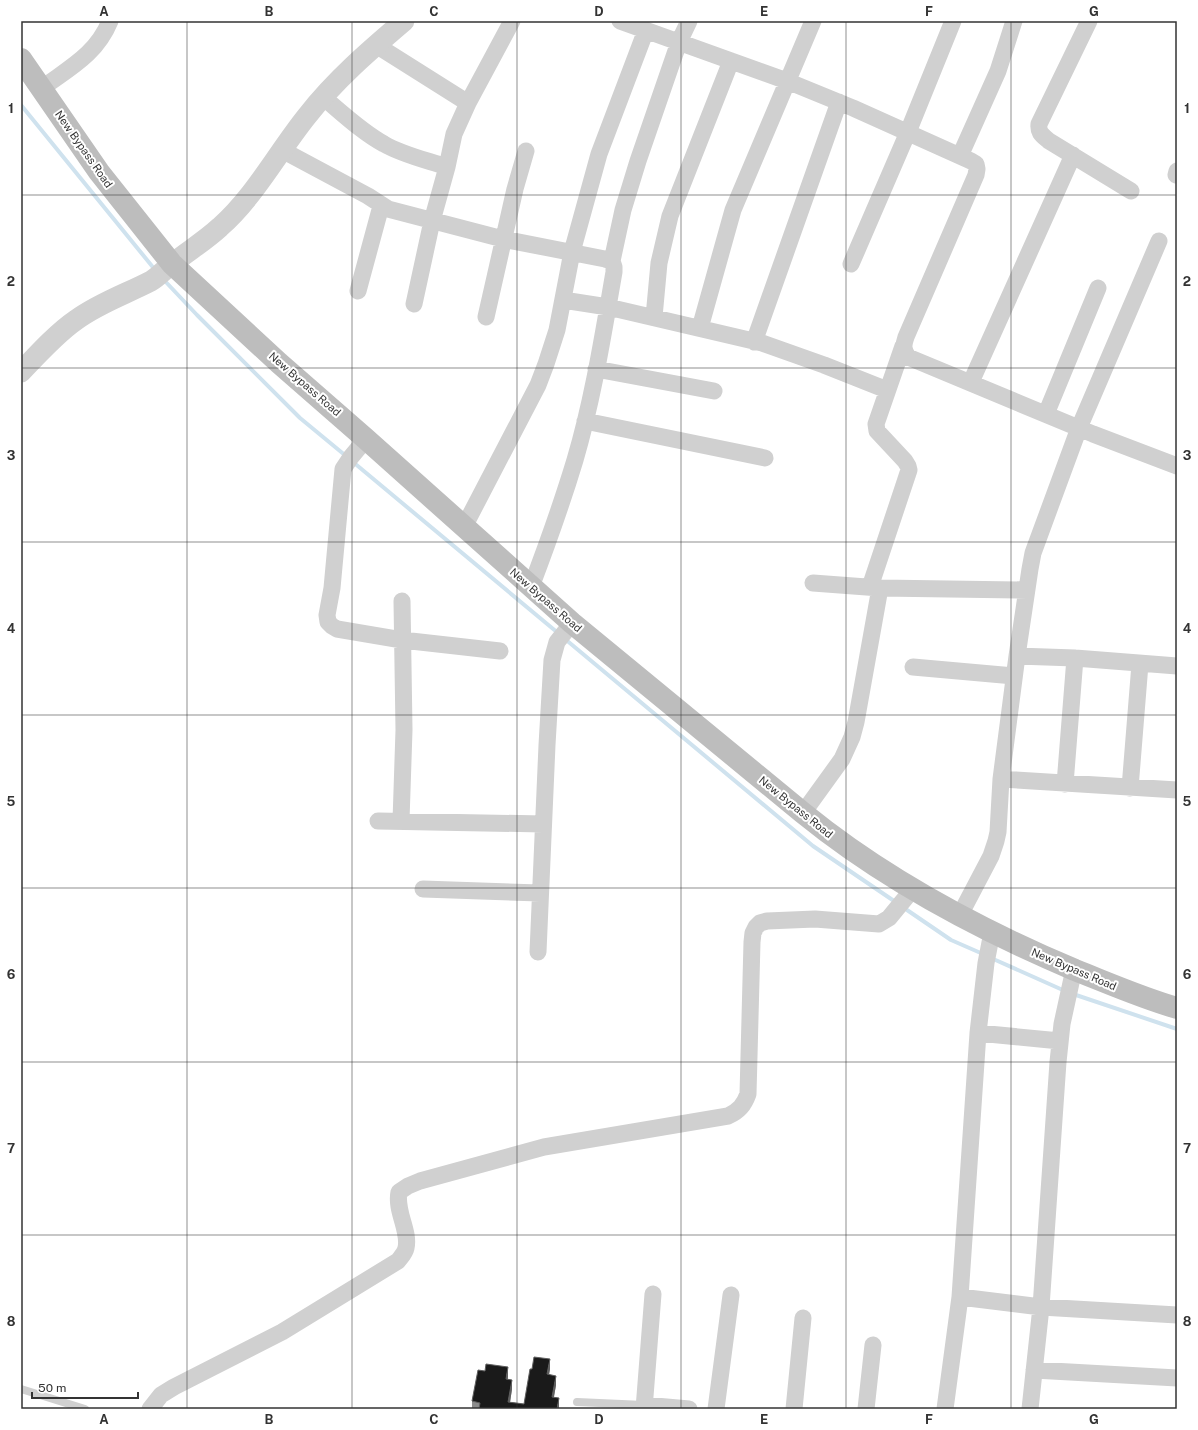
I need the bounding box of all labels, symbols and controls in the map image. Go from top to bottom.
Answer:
text: A [99,4,109,19]
text: B [265,4,274,19]
text: C [429,4,439,19]
text: D [594,4,604,19]
text: E [760,4,768,19]
text: F [925,4,933,19]
text: G [1089,4,1099,19]
text: 1 [8,101,14,116]
text: 1 [1184,101,1190,116]
street label: New Bypass Road [53,108,115,190]
text: 2 [7,274,15,289]
text: 2 [1183,274,1191,289]
street label: New Bypass Road [267,350,343,418]
text: 3 [7,448,16,463]
text: 3 [1183,448,1192,463]
street label: New Bypass Road [508,566,584,634]
text: 4 [7,621,16,636]
text: 4 [1183,621,1192,636]
street label: New Bypass Road [757,774,835,840]
text: 5 [7,794,16,809]
text: 5 [1183,794,1192,809]
street label: New Bypass Road [1030,946,1118,992]
text: 6 [7,967,16,982]
text: 6 [1183,967,1192,982]
text: 7 [7,1141,15,1156]
text: 7 [1183,1141,1191,1156]
text: 8 [7,1314,16,1329]
text: 8 [1183,1314,1192,1329]
scale bar [32,1374,138,1400]
text: 50 m [38,1381,66,1395]
text: A [99,1412,109,1427]
text: B [265,1412,274,1427]
text: C [429,1412,439,1427]
text: D [594,1412,604,1427]
text: E [760,1412,768,1427]
text: F [925,1412,933,1427]
text: G [1089,1412,1099,1427]

